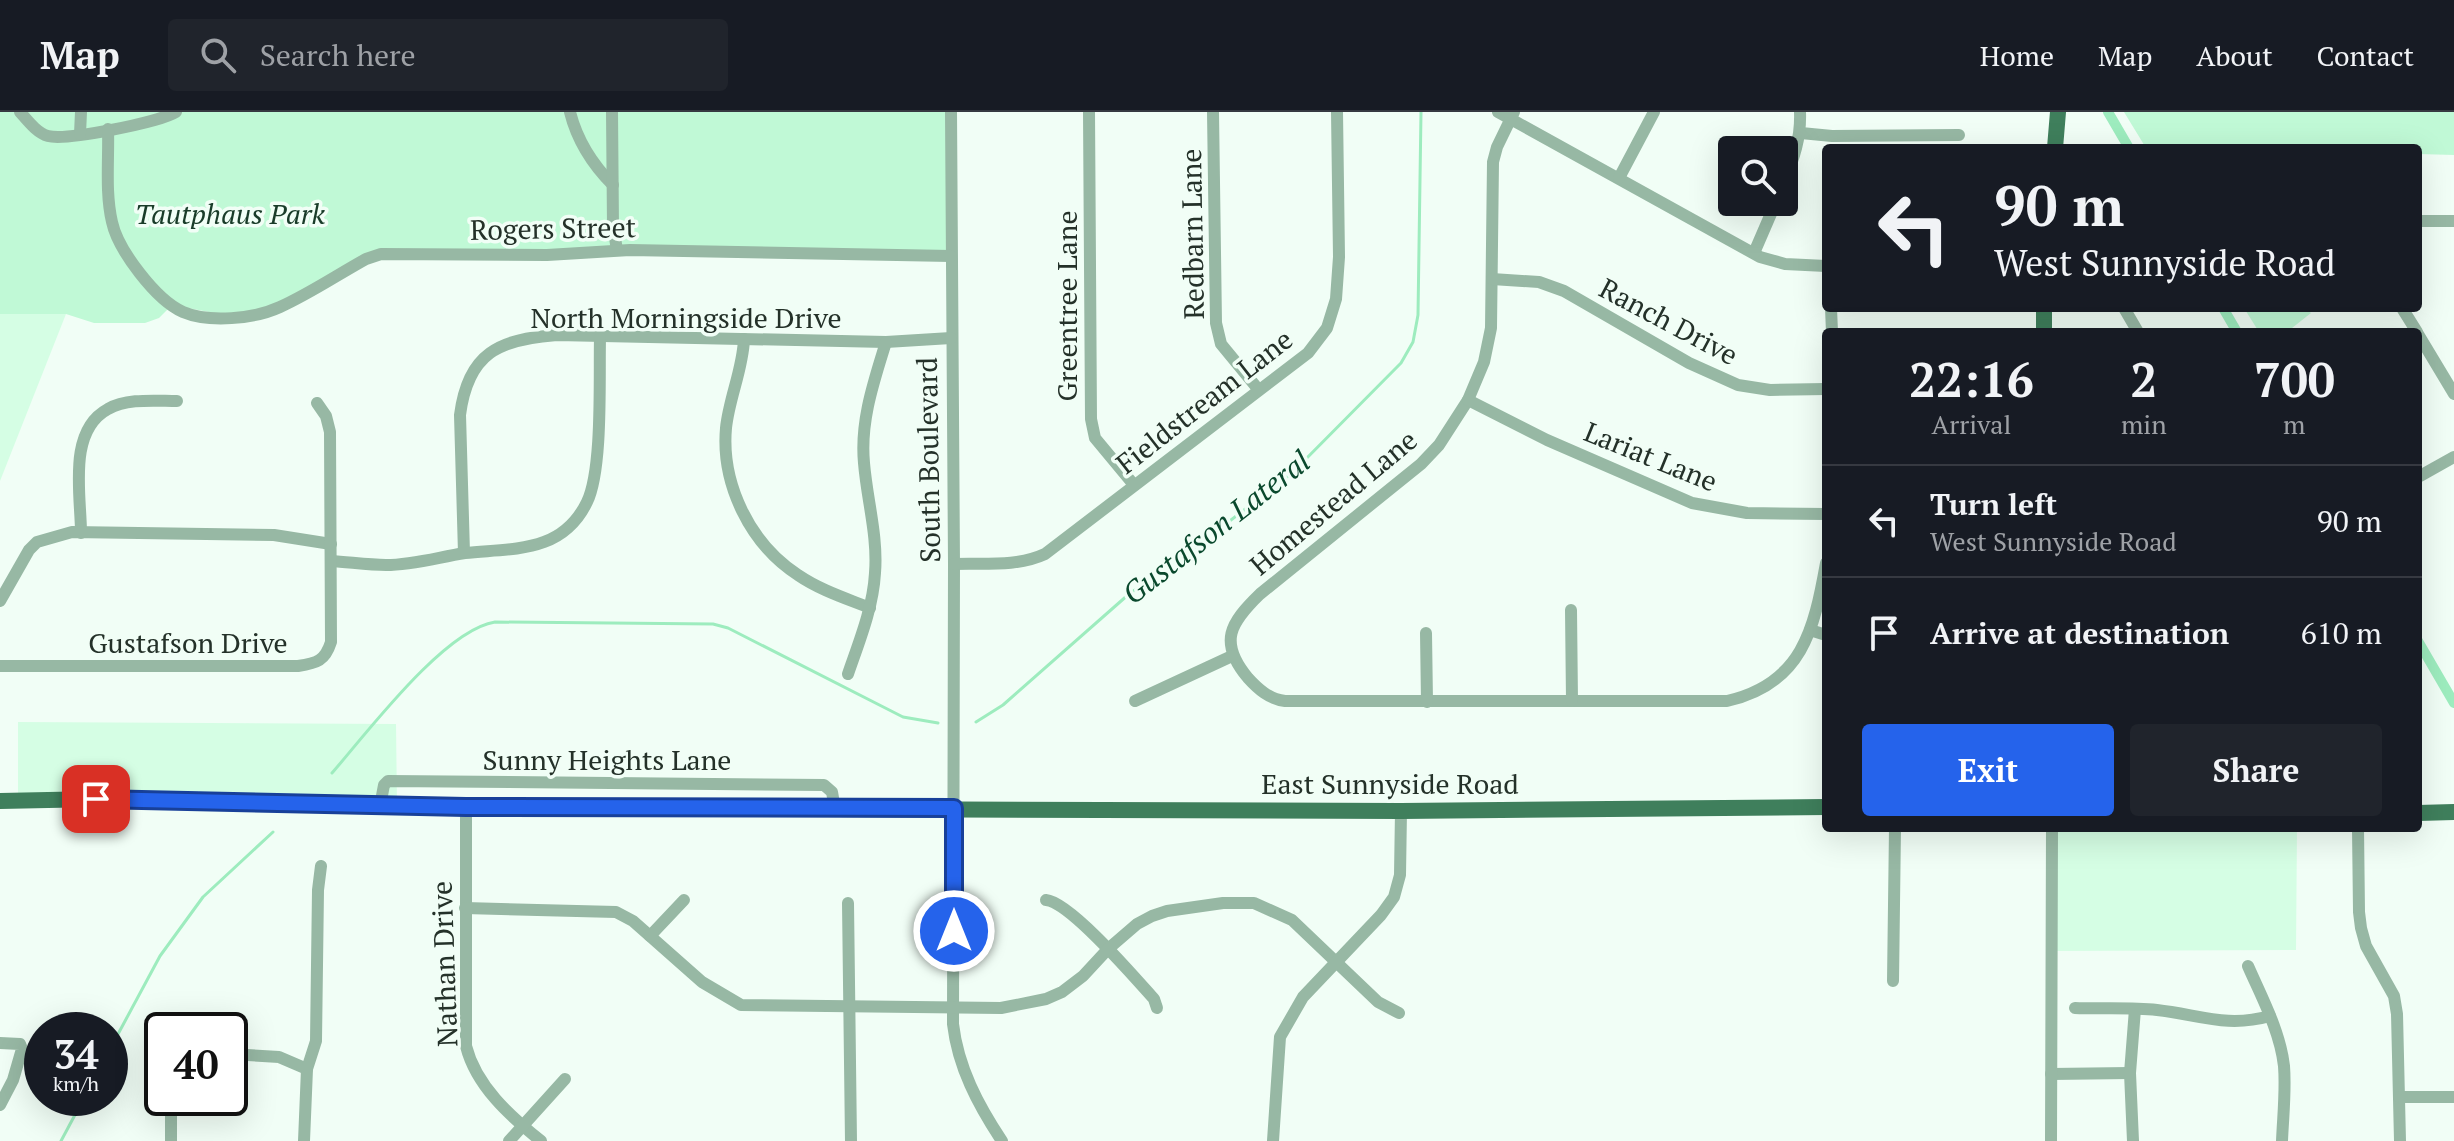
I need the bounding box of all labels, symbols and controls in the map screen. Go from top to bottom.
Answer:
search box [168,19,728,91]
text: Map [40,30,120,80]
icon: search [196,33,240,77]
text: Search here [260,35,416,75]
text: Home [1980,37,2054,74]
text: Map [2098,37,2152,74]
text: About [2196,37,2273,74]
text: Contact [2317,37,2414,74]
map controls [1718,136,1798,216]
button: search [1718,136,1798,216]
street label: Redbarn Lane [1172,148,1212,320]
text: 90 m [1994,168,2124,242]
icon: left [1862,176,1966,280]
park label: Tautphaus Park [135,195,326,232]
street label: Rogers Street [470,208,637,248]
street label: Greentree Lane [1048,210,1085,402]
text: West Sunnyside Road [1994,239,2336,286]
street label: Ranch Drive [1593,269,1745,373]
street label: North Morningside Drive [530,299,842,336]
street label: Fieldstream Lane [1108,320,1300,482]
text: 22:16 [1909,347,2034,411]
text: 2 [2130,347,2157,411]
text: 700 [2254,347,2335,411]
street label: South Boulevard [908,357,948,563]
text: Arrival [1932,407,2011,441]
text: min [2121,407,2167,441]
text: m [2283,407,2306,441]
street label: Lariat Lane [1579,413,1723,499]
street label: Homestead Lane [1242,421,1424,583]
water label: Gustafson Lateral [1114,441,1319,613]
text: Turn left [1930,484,2057,524]
icon: left [1862,499,1906,543]
text: 90 m [2317,501,2382,541]
text: West Sunnyside Road [1930,524,2177,558]
icon: arrive [1862,611,1906,655]
text: Arrive at destination [1930,613,2229,653]
text: 610 m [2301,613,2382,653]
street label: Gustafson Drive [88,624,288,661]
button: Exit [1862,724,2114,816]
button: Share [2130,724,2382,816]
street label: Sunny Heights Lane [483,741,731,778]
pin [62,765,130,833]
street label: East Sunnyside Road [1261,765,1519,802]
icon: arrive [74,777,118,821]
street label: Nathan Drive [423,880,465,1048]
position arrow [912,889,996,973]
speed limit sign: 40 [144,1012,248,1116]
text: 34 [53,1027,99,1080]
text: km/h [53,1070,99,1097]

